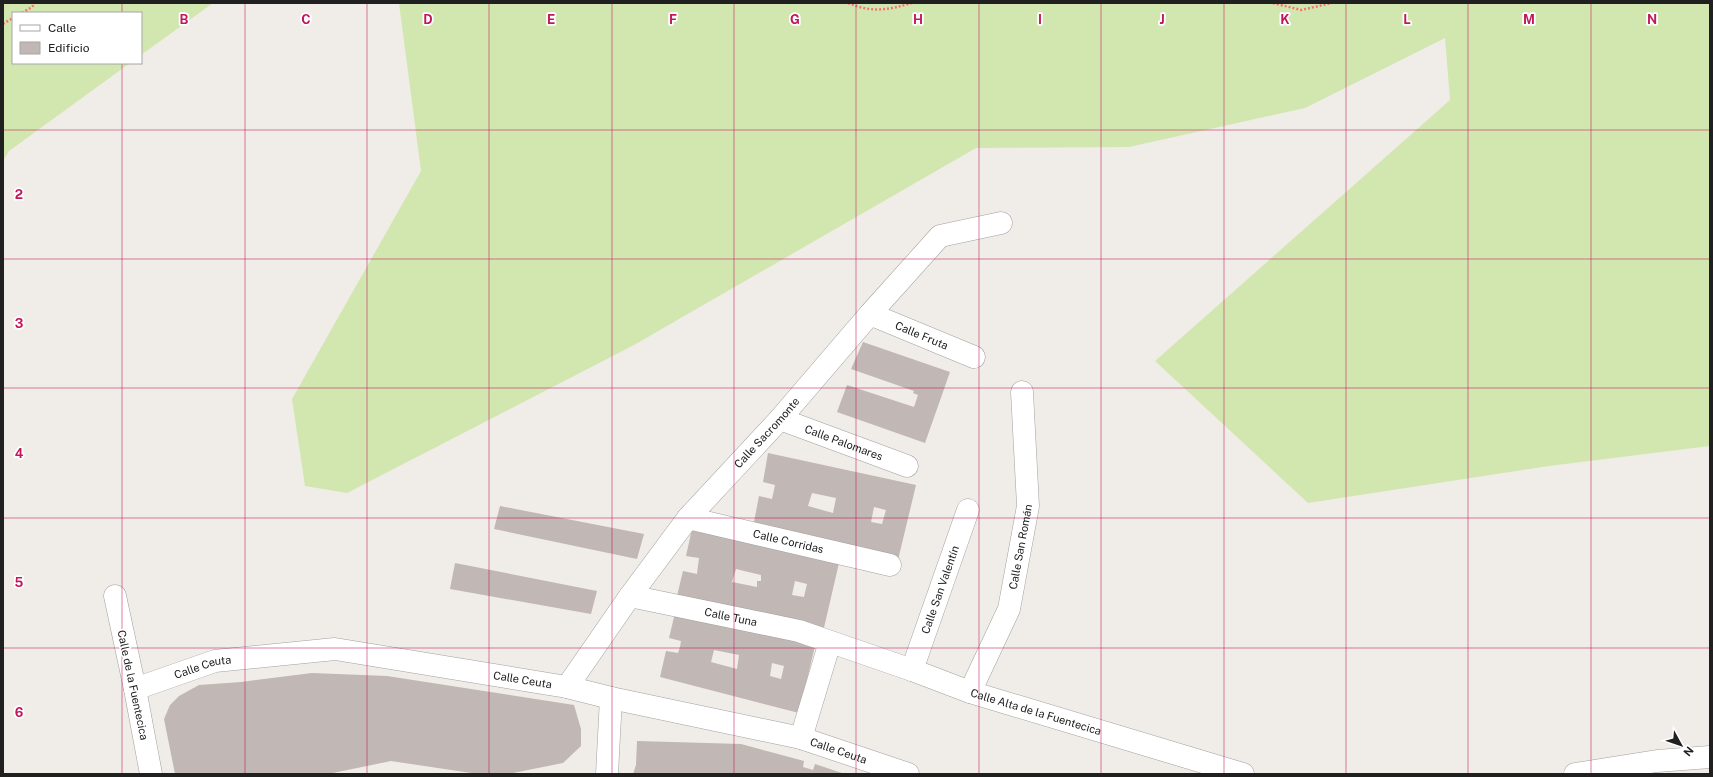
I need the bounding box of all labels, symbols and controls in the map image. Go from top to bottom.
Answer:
legend [12,12,142,64]
text: B [180,12,189,27]
text: C [301,12,311,27]
text: D [423,12,433,27]
text: E [547,12,555,27]
text: F [669,12,677,27]
text: G [790,12,800,27]
text: H [913,12,923,27]
text: I [1038,12,1042,27]
text: J [1159,12,1165,27]
text: K [1280,12,1290,27]
text: L [1403,12,1411,27]
text: M [1523,12,1535,27]
text: N [1647,12,1657,27]
text: Calle [48,21,77,35]
text: Edificio [48,41,90,55]
text: 2 [15,187,23,202]
text: 3 [15,316,24,331]
street label: Calle Fruta [893,319,950,352]
street label: Calle Sacromonte [732,395,802,470]
street label: Calle Palomares [803,423,885,463]
text: 4 [15,446,24,461]
street label: Calle San Román [1007,503,1034,590]
street label: Calle Corridas [752,527,825,555]
street label: Calle San Valentín [919,544,961,636]
text: 5 [15,575,24,590]
street label: Calle Tuna [703,606,758,628]
street label: Calle de la Fuentecica [115,629,151,741]
street label: Calle Ceuta [173,653,232,681]
street label: Calle Ceuta [492,669,553,690]
street label: Calle Alta de la Fuentecica [969,686,1103,737]
text: 6 [15,705,24,720]
north arrow [1661,725,1701,765]
street label: Calle Ceuta [809,735,868,766]
text: N [1681,744,1696,759]

